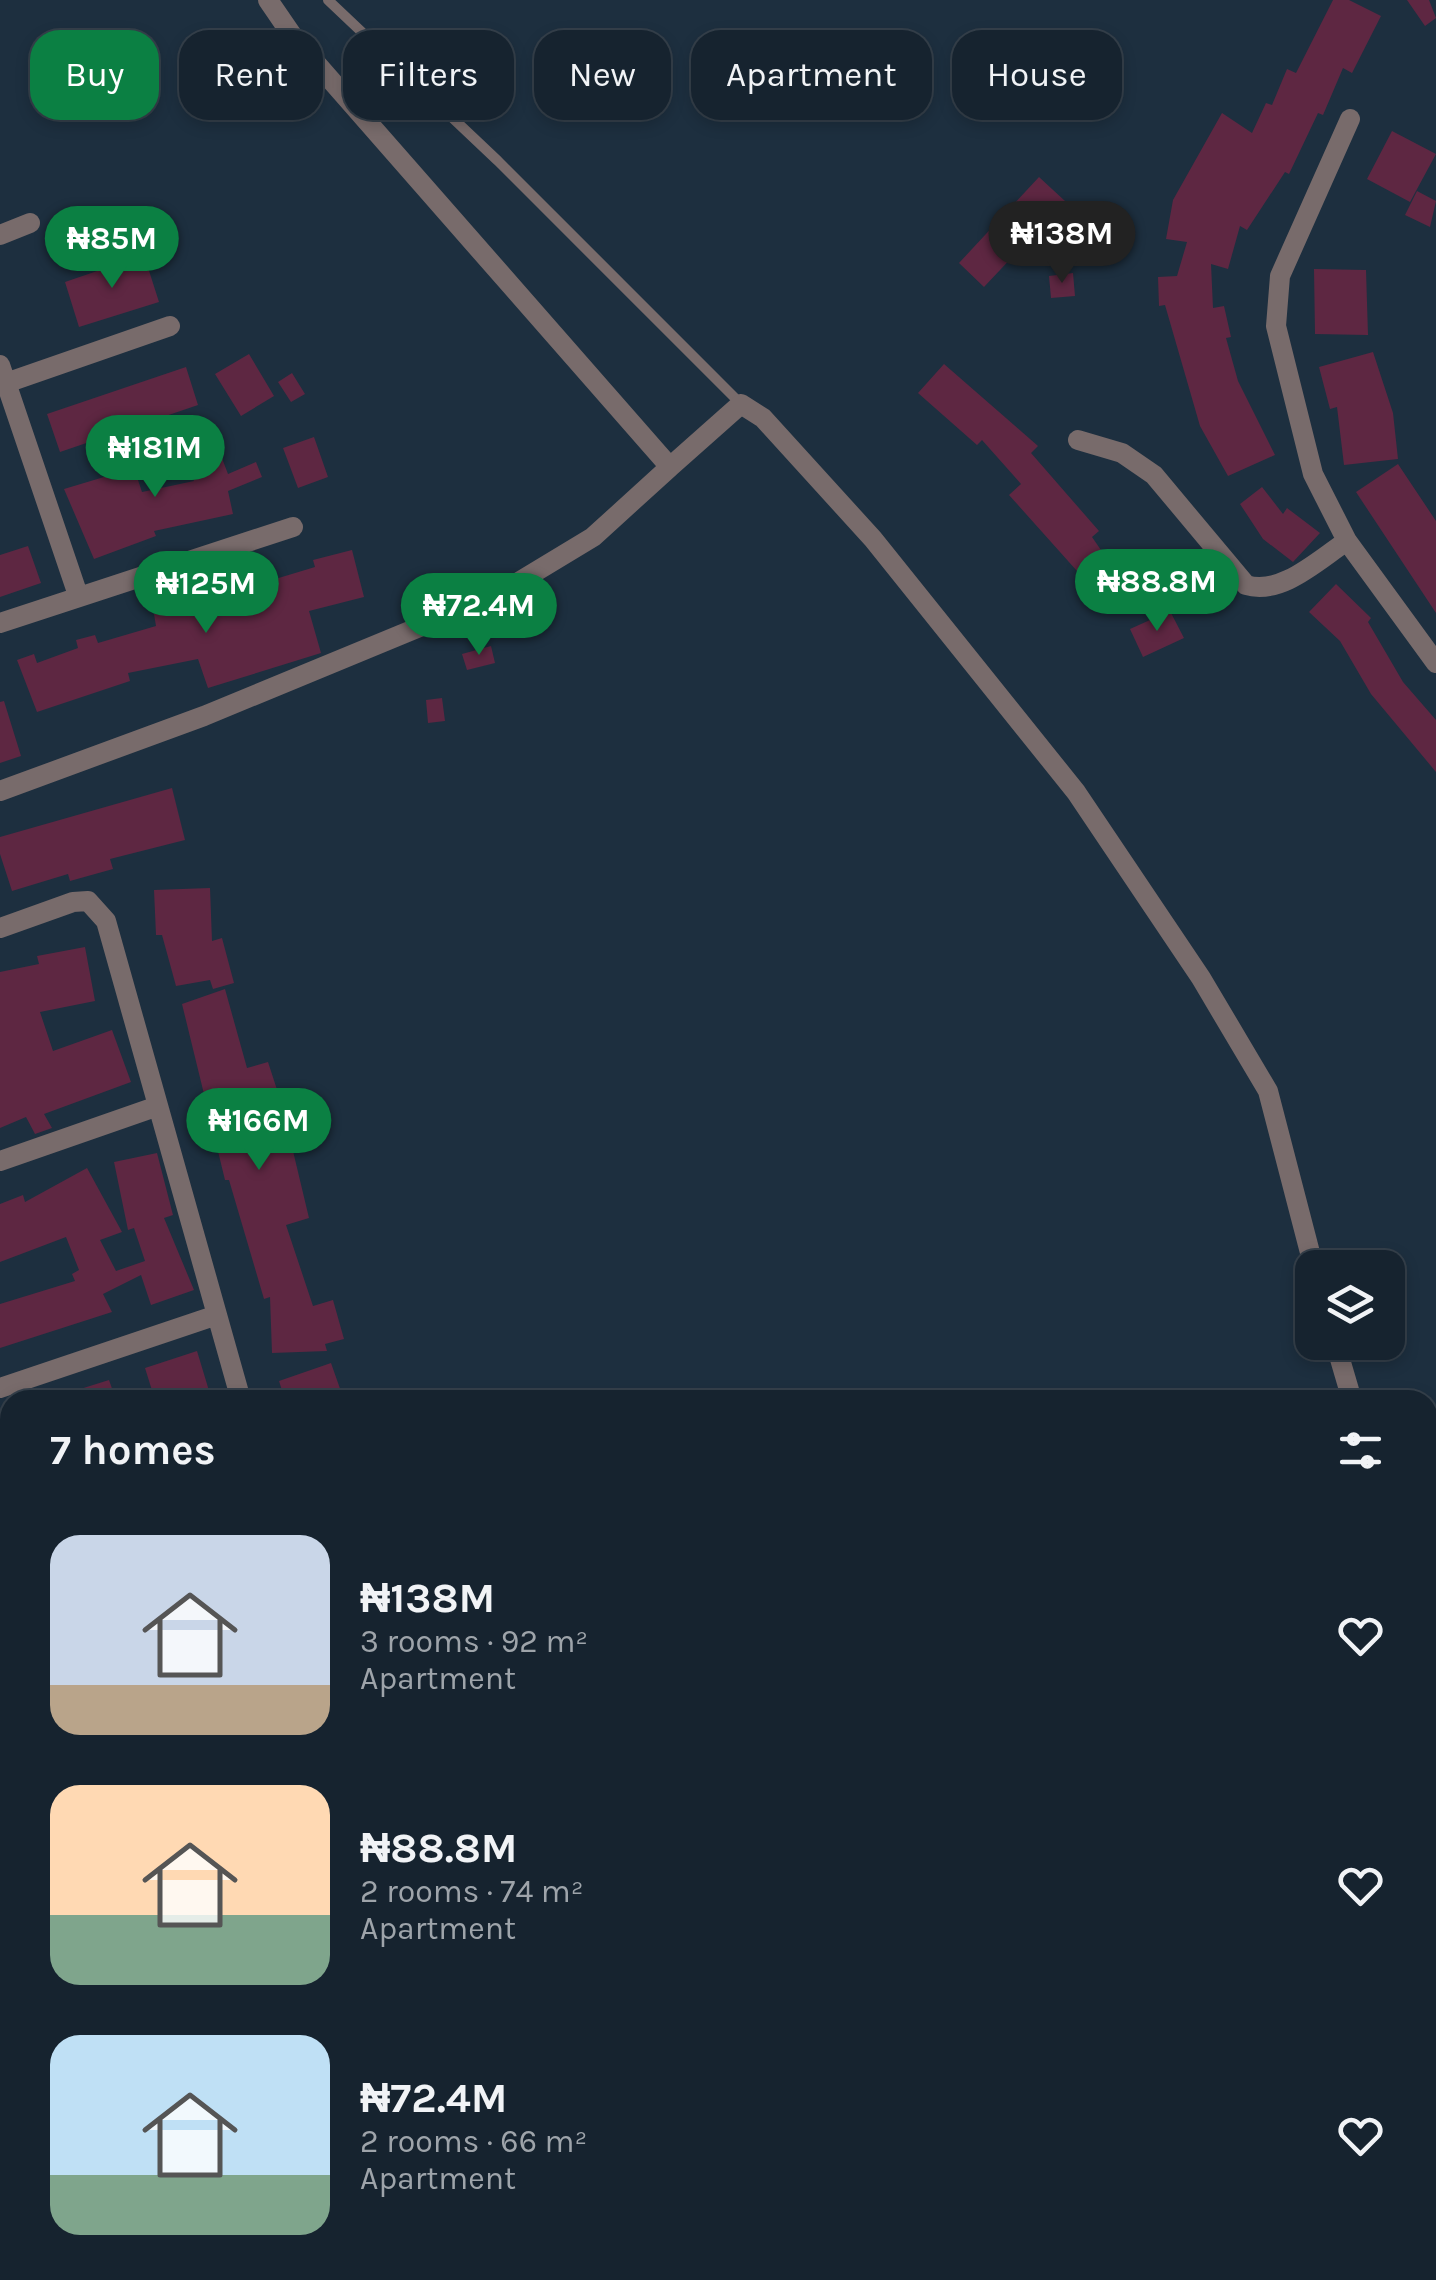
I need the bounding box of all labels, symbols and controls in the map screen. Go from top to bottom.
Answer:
chip: Buy [30,30,159,120]
chip: Rent [179,30,323,120]
chip: Filters [343,30,514,120]
chip: New [534,30,671,120]
chip: Apartment [691,30,932,120]
chip: House [952,30,1122,120]
pin: ₦138M [992,201,1132,286]
pin: ₦85M [53,206,171,291]
text: ₦138M [1010,215,1114,252]
text: ₦85M [67,220,157,257]
pin: ₦181M [85,415,225,500]
text: ₦181M [108,429,202,466]
pin: ₦88.8M [1076,549,1238,634]
pin: ₦125M [136,551,276,636]
text: ₦88.8M [1097,563,1217,600]
text: ₦125M [156,565,256,602]
pin: ₦72.4M [398,573,560,658]
text: ₦72.4M [423,587,535,624]
pin: ₦166M [189,1088,329,1173]
text: ₦166M [208,1102,310,1139]
map controls [1295,1250,1405,1360]
button: layers [1295,1250,1405,1360]
icon: filters [1333,1423,1388,1478]
text: 7 homes [50,1425,216,1475]
text: ₦138M [360,1573,495,1623]
icon: home [130,1575,250,1695]
icon: heart [1333,1608,1388,1663]
text: 3 rooms · 92 m² [360,1623,588,1660]
text: Apartment [360,1660,516,1697]
text: ₦88.8M [360,1823,518,1873]
icon: home [130,1825,250,1945]
icon: heart [1333,1858,1388,1913]
text: 2 rooms · 74 m² [360,1873,584,1910]
text: Apartment [360,1910,516,1947]
text: ₦72.4M [360,2073,507,2123]
icon: home [130,2075,250,2195]
icon: heart [1333,2108,1388,2163]
text: 2 rooms · 66 m² [360,2123,587,2160]
text: Apartment [360,2160,516,2197]

